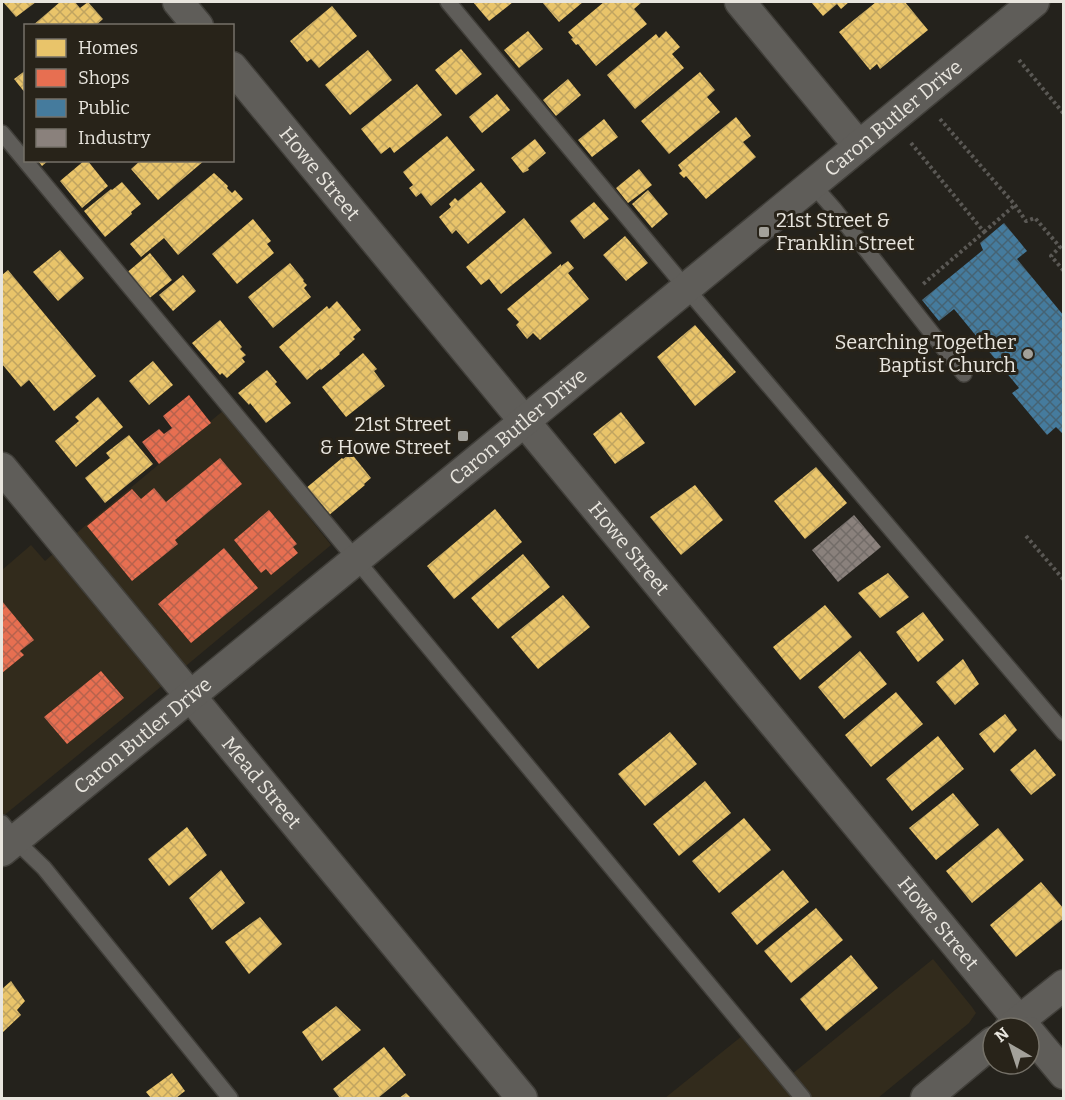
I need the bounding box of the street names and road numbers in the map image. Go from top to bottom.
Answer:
street label: Caron Butler Drive [820,54,967,181]
street label: Howe Street [274,122,365,225]
street label: Caron Butler Drive [444,363,591,490]
street label: Howe Street [584,497,675,600]
street label: Caron Butler Drive [69,672,216,799]
street label: Mead Street [217,732,307,833]
street label: Howe Street [893,872,984,975]

